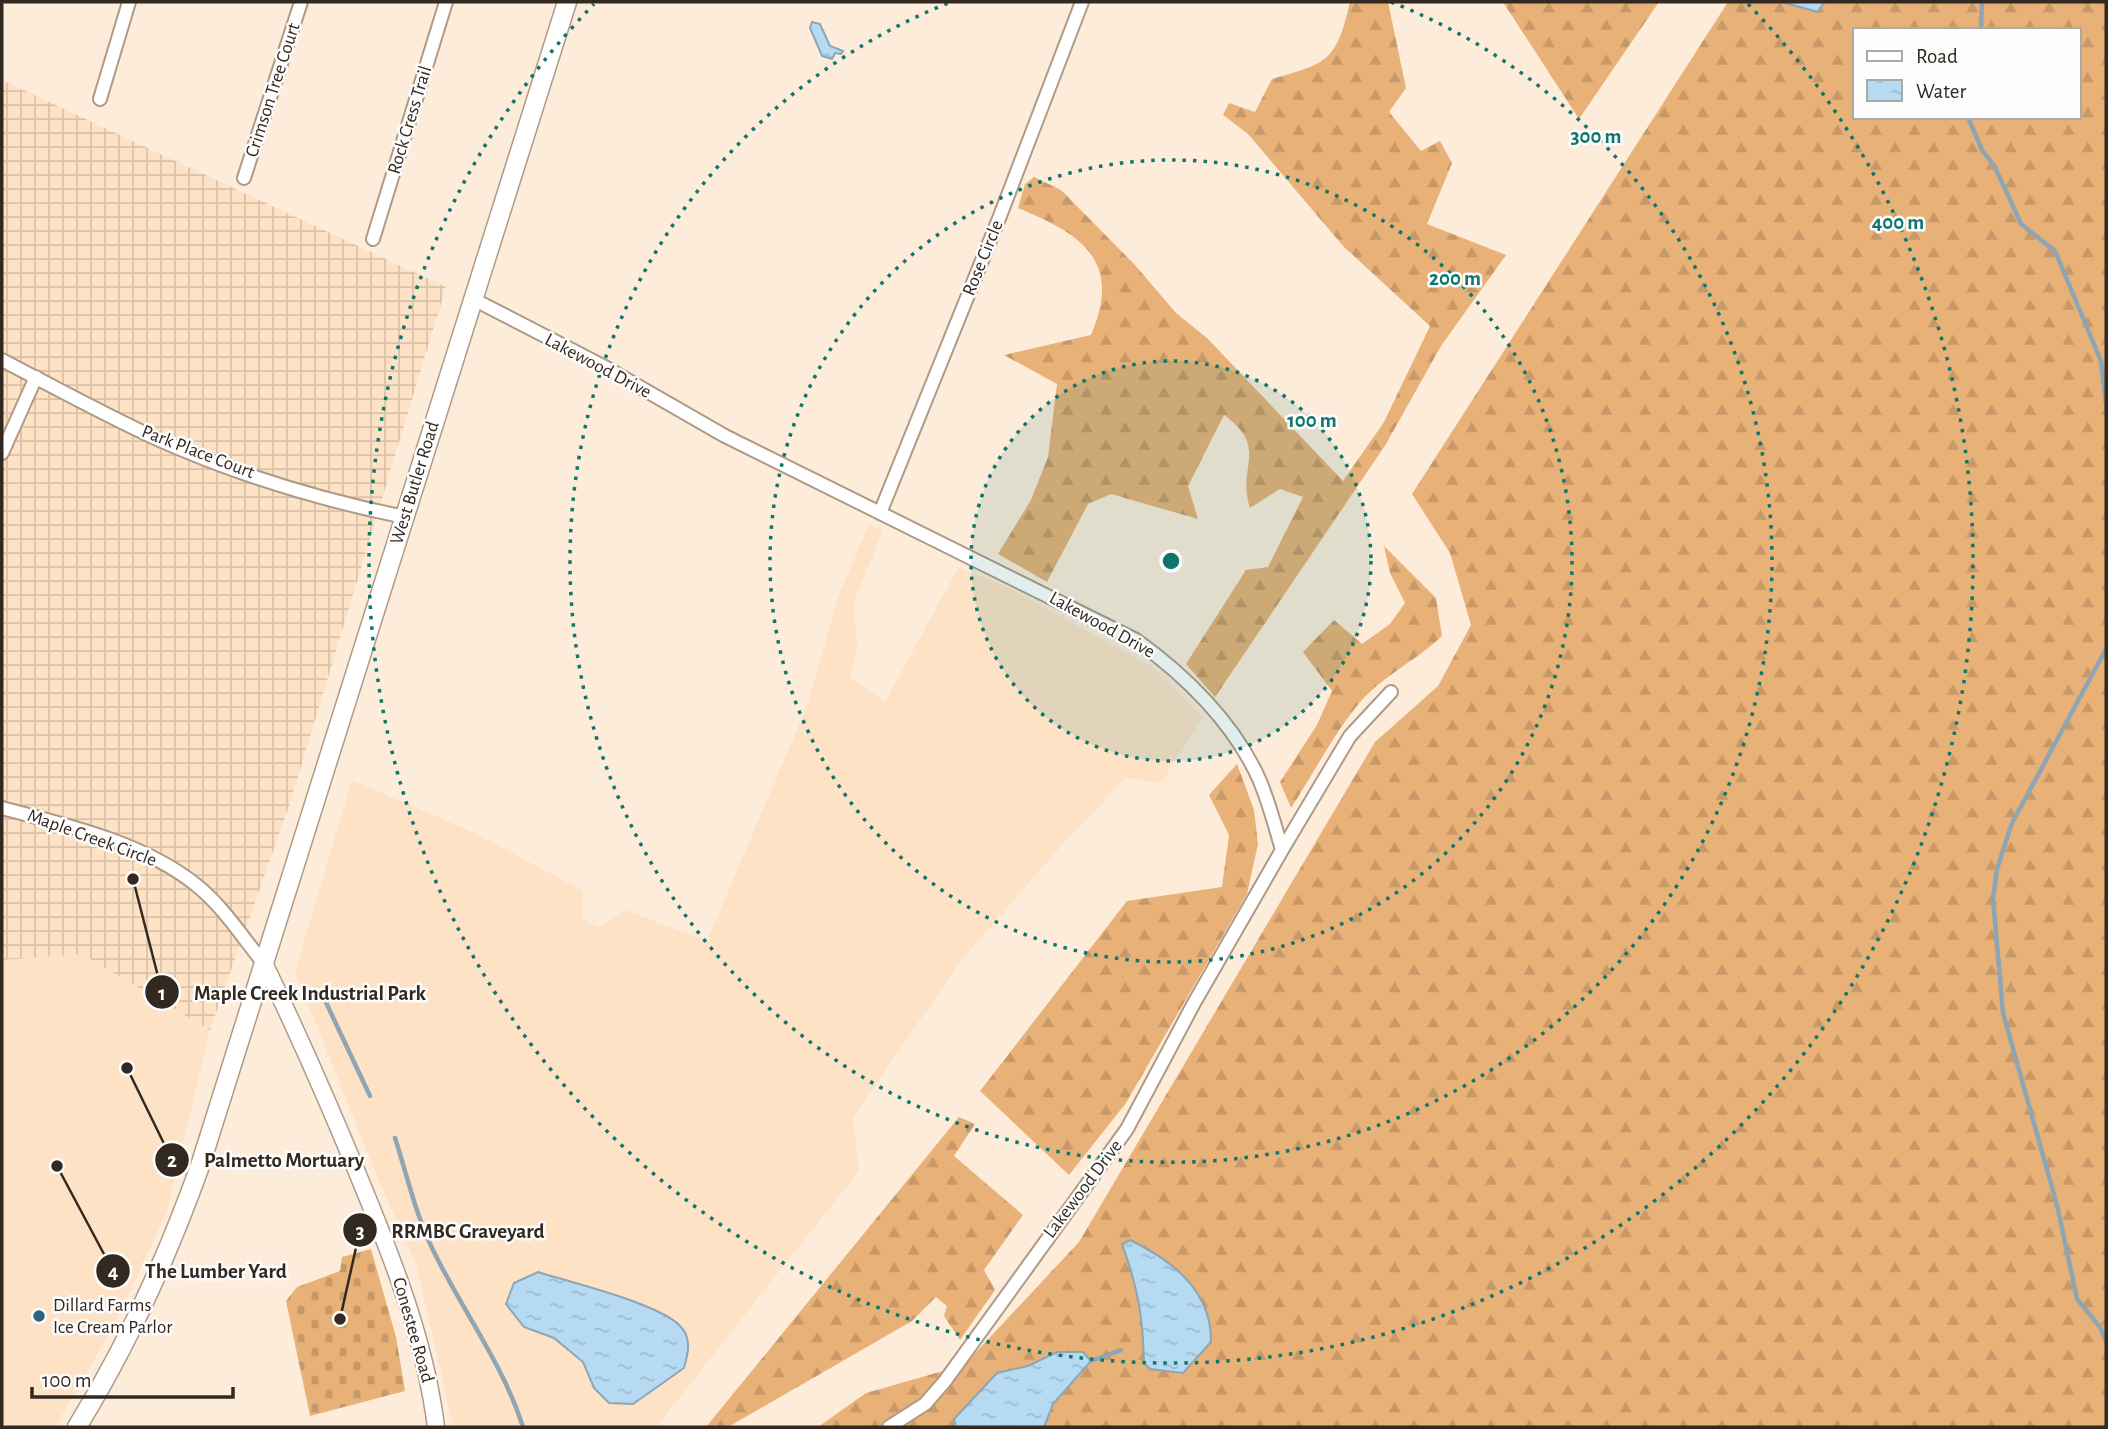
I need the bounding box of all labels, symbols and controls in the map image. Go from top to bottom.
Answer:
street label: Crimson Tree Court [242,21,304,159]
legend [1853,28,2080,119]
text: Road [1916,46,1958,67]
street label: Rock Cress Trail [385,64,435,176]
text: Water [1916,81,1966,102]
text: 300 m [1570,126,1622,147]
text: 400 m [1872,212,1924,233]
street label: Rose Circle [959,218,1007,298]
text: 200 m [1429,268,1481,289]
street label: Lakewood Drive [542,330,654,402]
text: 100 m [1287,410,1337,431]
street label: West Butler Road [387,419,443,547]
street label: Park Place Court [139,422,257,482]
centre of rings [1159,549,1183,573]
street label: Lakewood Drive [1046,588,1158,662]
street label: Maple Creek Circle [25,806,159,870]
callout: Maple Creek Industrial Park [145,971,439,1013]
text: 1 [158,983,166,1004]
text: Maple Creek Industrial Park [194,983,426,1004]
street label: Lakewood Drive [1040,1136,1126,1242]
callout: Palmetto Mortuary [155,1139,378,1181]
text: 2 [167,1150,177,1171]
text: Palmetto Mortuary [204,1150,365,1171]
callout: RRMBC Graveyard [342,1209,559,1251]
text: 3 [355,1221,365,1242]
text: RRMBC Graveyard [391,1221,545,1242]
callout: The Lumber Yard [96,1250,301,1292]
text: 4 [108,1261,118,1282]
text: The Lumber Yard [145,1261,287,1282]
street label: Conestee Road [389,1275,437,1385]
place label: Dillard Farms Ice Cream Parlor [53,1296,172,1337]
marker: Dillard Farms Ice Cream Parlor [31,1308,47,1324]
scale bar [32,1356,233,1400]
text: 100 m [42,1370,92,1391]

